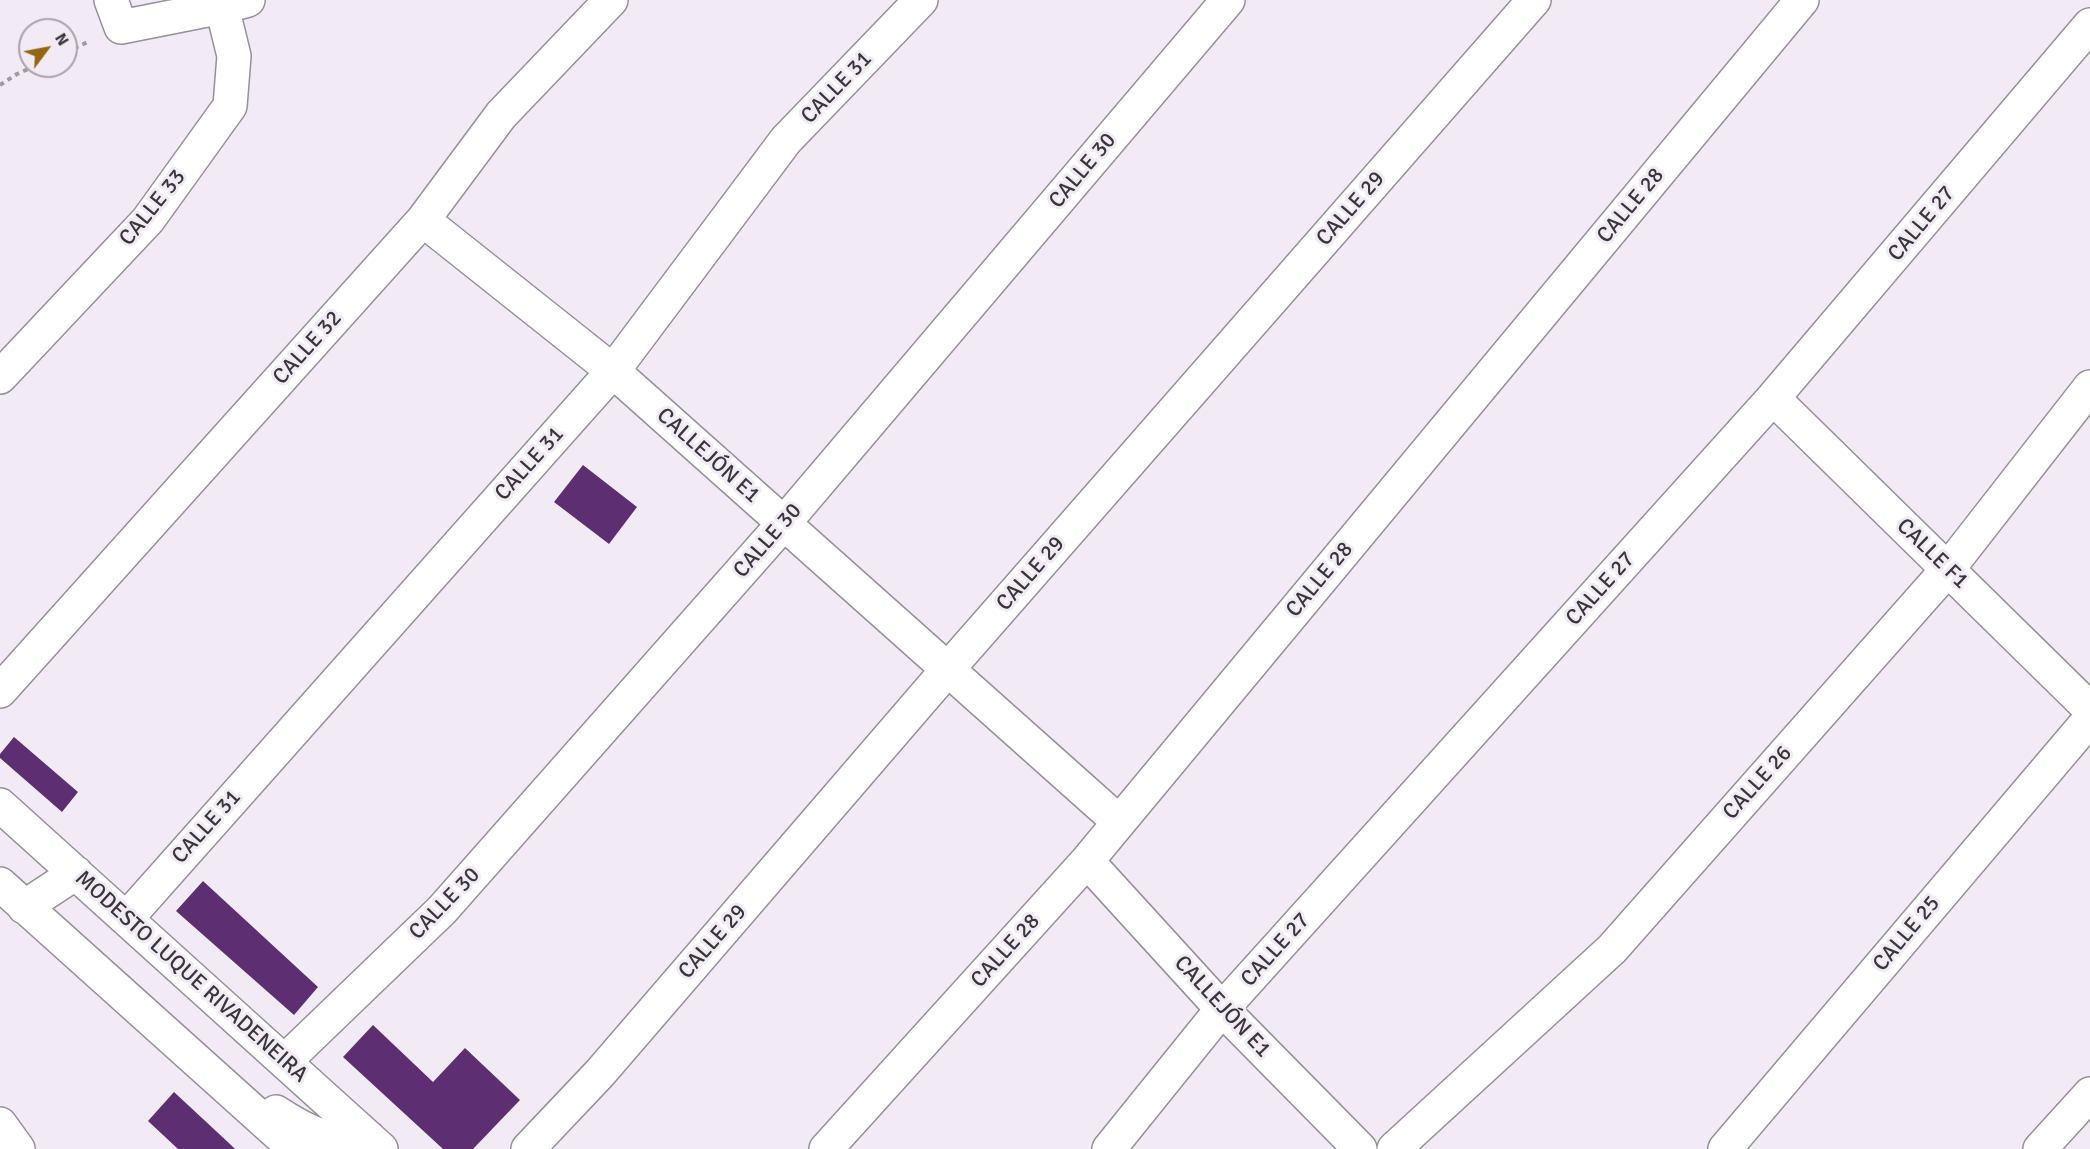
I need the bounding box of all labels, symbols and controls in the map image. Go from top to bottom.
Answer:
north arrow [18,18,78,78]
text: N [50,29,73,50]
street label: CALLE 31 [796,46,878,130]
street label: CALLE 30 [1044,128,1122,214]
street label: CALLE 28 [1592,163,1670,249]
street label: CALLE 33 [114,165,192,251]
street label: CALLE 29 [1311,166,1391,252]
street label: CALLE 27 [1883,181,1961,267]
street label: CALLE 32 [268,306,348,390]
street label: CALLEJÓN E1 [651,403,765,509]
street label: CALLE 31 [490,422,570,506]
street label: CALLE 30 [728,498,808,584]
street label: CALLE F1 [1890,513,1974,595]
street label: CALLE 29 [991,531,1071,617]
street label: CALLE 28 [1281,537,1359,623]
street label: CALLE 27 [1561,547,1641,631]
street label: CALLE 26 [1718,741,1798,825]
street label: CALLE 31 [167,785,247,869]
street label: CALLE 30 [404,862,486,946]
street label: MODESTO LUQUE RIVADENEIRA [69,866,313,1088]
street label: CALLE 25 [1868,891,1946,977]
street label: CALLE 29 [673,899,753,985]
street label: CALLE 27 [1236,908,1316,992]
street label: CALLE 28 [966,909,1046,993]
street label: CALLEJÓN E1 [1168,950,1276,1064]

